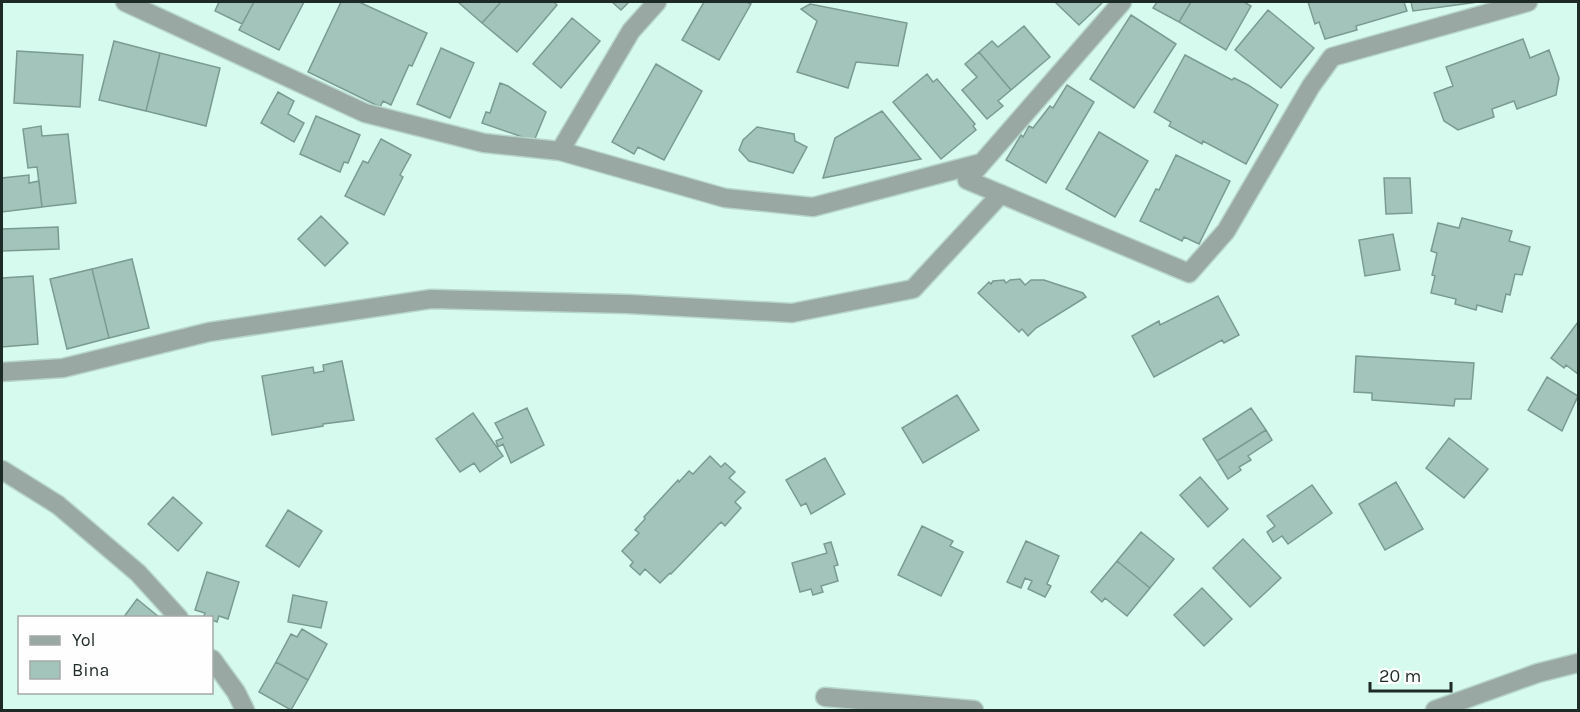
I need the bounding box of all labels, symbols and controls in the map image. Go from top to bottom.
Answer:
legend [18,616,213,694]
text: Yol [72,629,96,651]
scale bar [1370,655,1451,693]
text: Bina [72,659,109,681]
text: 20 m [1379,665,1421,687]

